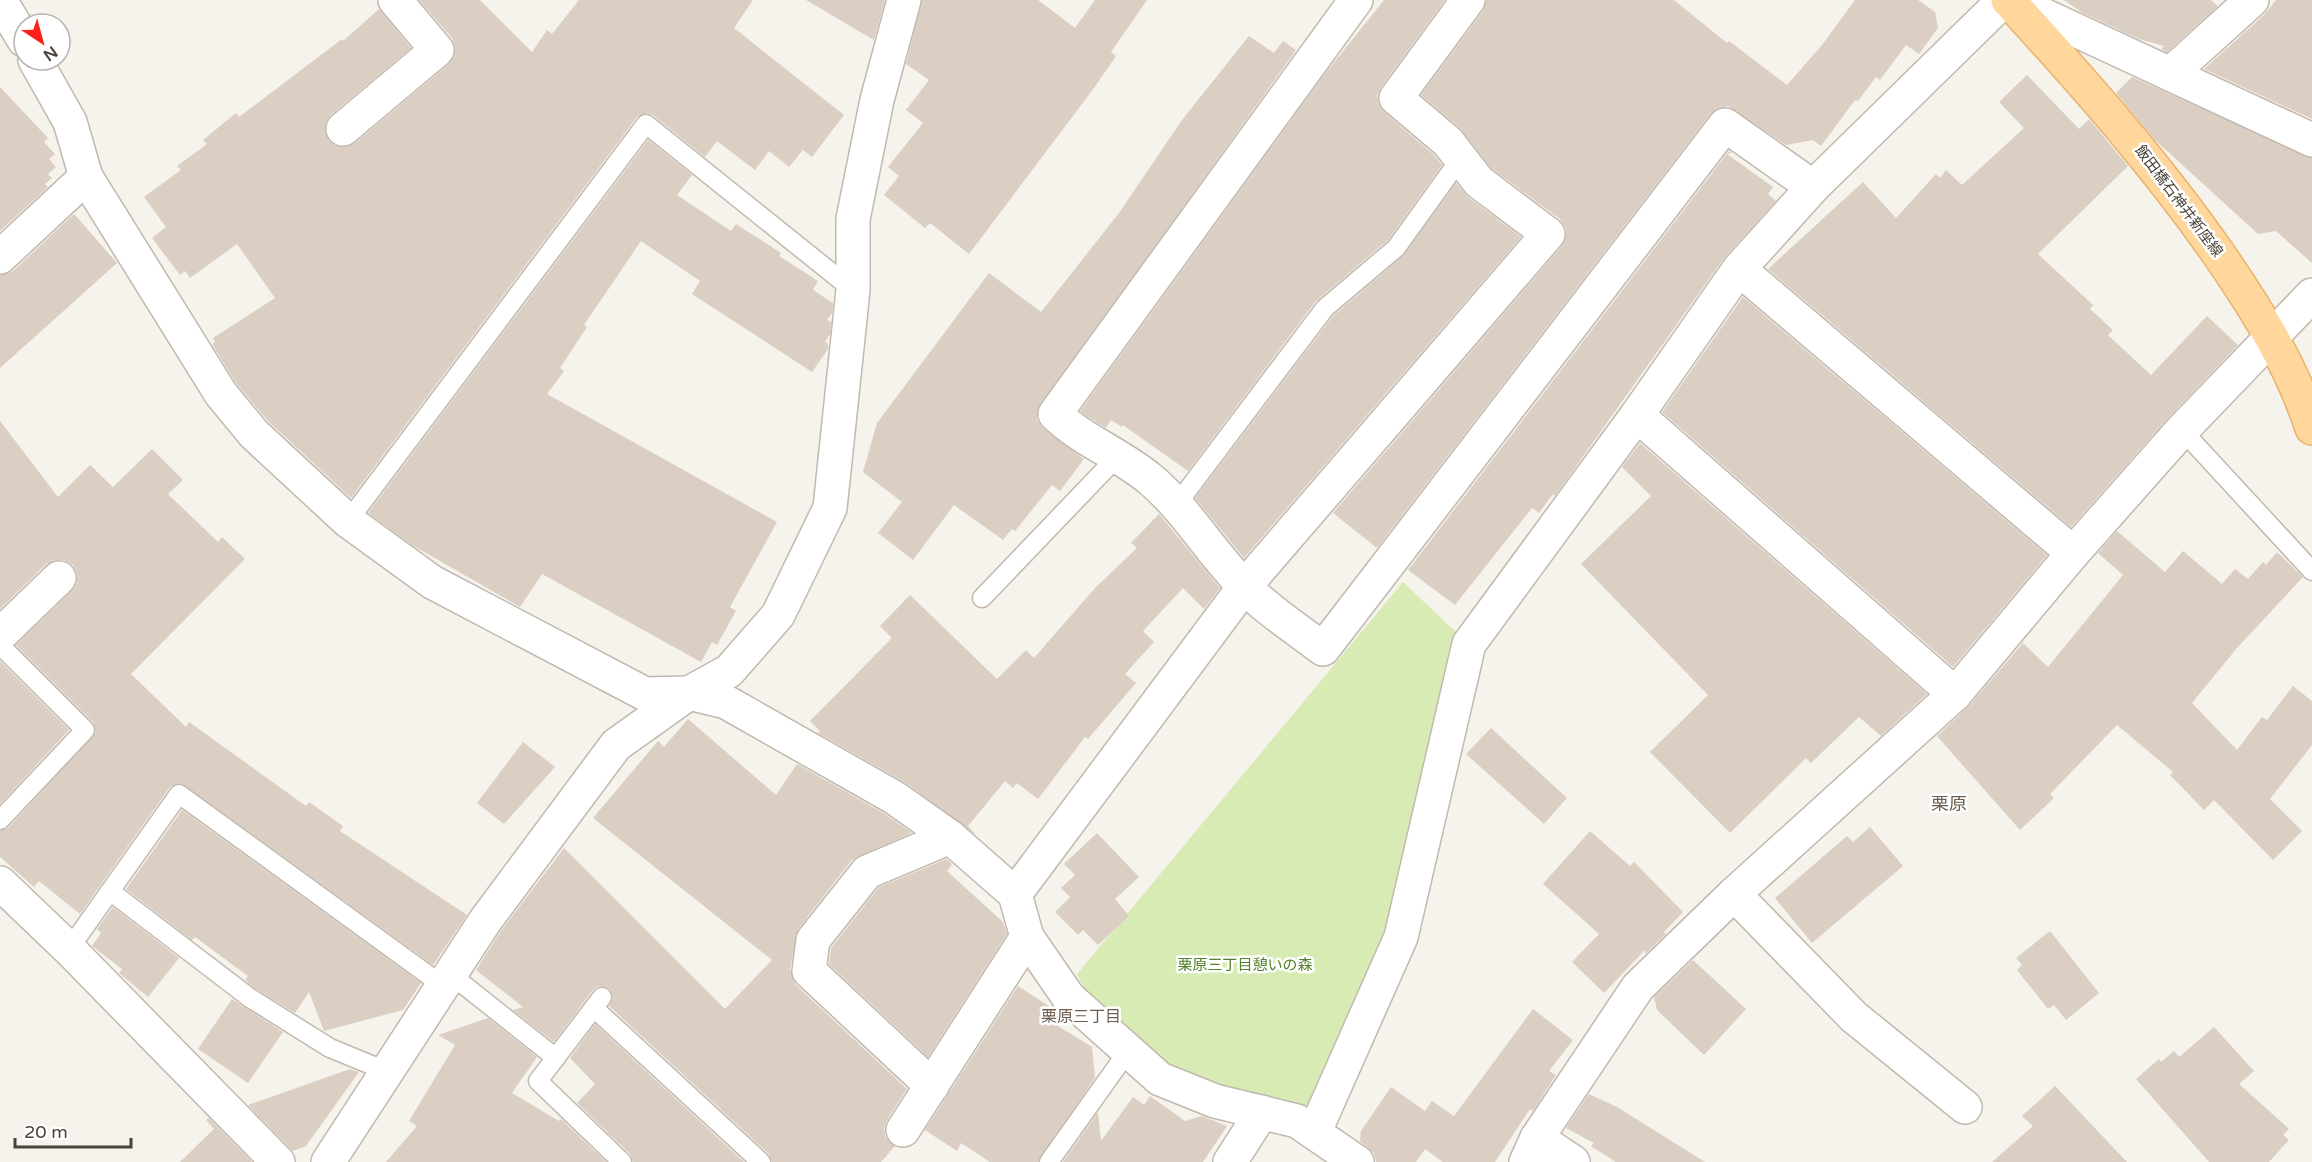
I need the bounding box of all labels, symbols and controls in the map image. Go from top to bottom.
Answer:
north arrow [12,12,72,72]
text: N [39,41,61,65]
street label: 飯田橋石神井新座線 [2131,142,2227,260]
district label: 栗原 [1931,793,1967,815]
park label: 栗原三丁目憩いの森 [1177,956,1313,974]
district label: 栗原三丁目 [1041,1007,1121,1027]
scale bar [15,1111,130,1149]
text: 20 m [24,1121,68,1143]

